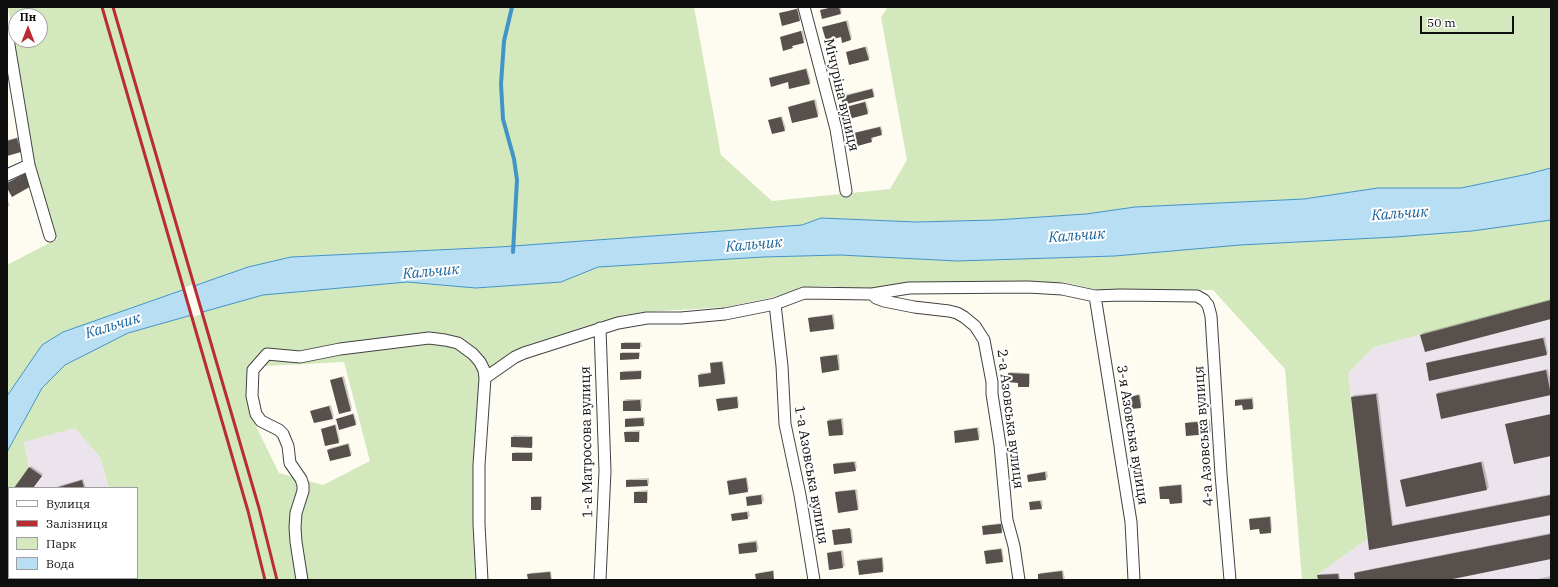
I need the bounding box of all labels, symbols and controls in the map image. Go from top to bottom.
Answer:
north arrow [8,8,48,48]
scale bar [1422,8,1516,34]
text: Пн [20,10,36,24]
text: 50 m [1427,15,1456,30]
street label: Мічуріна вулиця [820,37,862,153]
water label: Кальчик [1371,203,1429,225]
water label: Кальчик [1048,225,1106,247]
water label: Кальчик [725,234,783,256]
water label: Кальчик [402,261,460,283]
water label: Кальчик [83,309,143,343]
street label: 2-а Азовська вулиця [993,348,1027,490]
street label: 3-я Азовська вулиця [1113,364,1151,506]
street label: 4-а Азовська вулиця [1191,365,1217,507]
street label: 1-а Матросова вулиця [577,366,597,518]
street label: 1-а Азовська вулиця [791,404,831,546]
legend [8,487,138,579]
text: Вулиця [46,496,90,511]
text: Залізниця [46,516,108,531]
text: Парк [46,536,76,551]
text: Вода [46,556,74,571]

